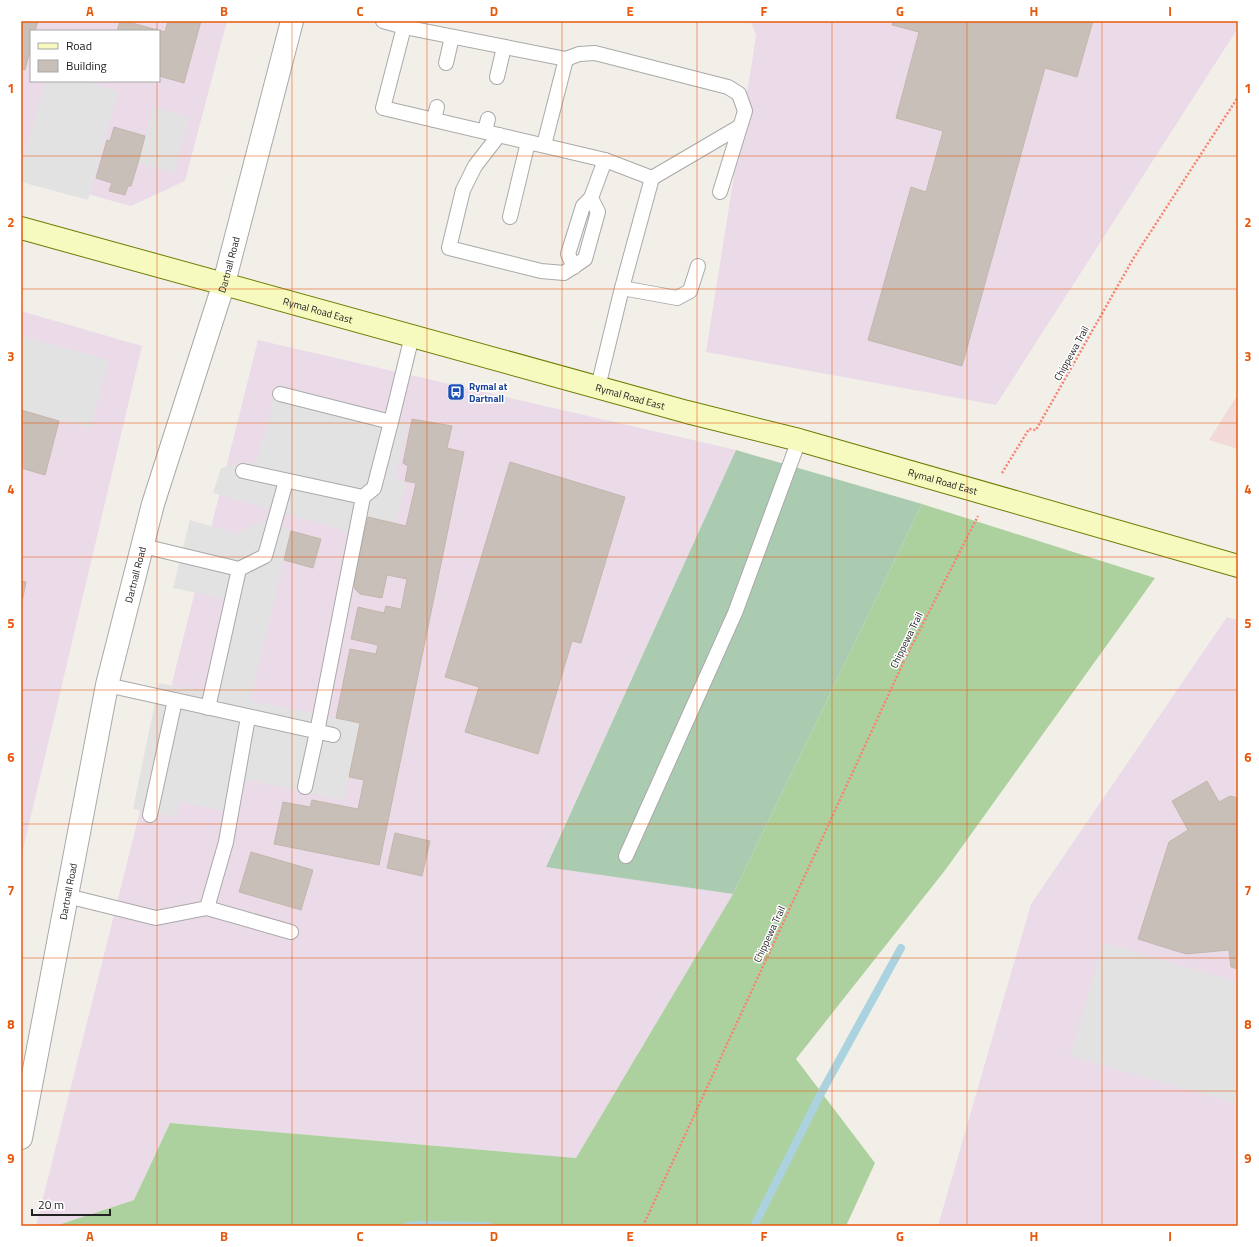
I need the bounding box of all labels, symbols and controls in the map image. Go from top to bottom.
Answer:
text: A [86,1,94,21]
text: B [220,1,228,21]
text: C [356,1,364,21]
text: D [490,1,498,21]
text: E [626,1,634,21]
text: F [761,1,768,21]
text: G [896,1,904,21]
text: H [1030,1,1038,21]
text: I [1168,1,1172,21]
legend [30,30,160,82]
text: Road [66,36,92,55]
text: Building [66,56,107,75]
text: 1 [7,78,15,98]
text: 1 [1244,78,1252,98]
text: 2 [7,212,15,232]
text: 2 [1244,212,1252,232]
street label: Dartnall Road [214,235,244,295]
street label: Rymal Road East [281,294,355,327]
street label: Chippewa Trail [1050,323,1093,383]
text: 3 [7,346,15,366]
text: 3 [1244,346,1252,366]
place label: Rymal at Dartnall [469,379,508,406]
street label: Rymal Road East [594,380,667,414]
bus stop icon: Rymal at Dartnall [446,382,466,402]
street label: Rymal Road East [906,465,980,499]
text: 4 [7,479,15,499]
text: 4 [1244,479,1252,499]
street label: Dartnall Road [121,545,150,604]
street label: Chippewa Trail [886,610,926,671]
text: 5 [7,613,15,633]
text: 5 [1244,613,1252,633]
text: 6 [7,747,15,767]
text: 6 [1244,747,1252,767]
street label: Dartnall Road [56,862,81,921]
text: 7 [7,880,15,900]
text: 7 [1244,880,1252,900]
street label: Chippewa Trail [750,904,789,965]
text: 8 [7,1014,15,1034]
text: 8 [1244,1014,1252,1034]
text: 9 [7,1148,15,1168]
text: 9 [1244,1148,1252,1168]
scale bar [32,1191,110,1217]
text: 20 m [38,1195,64,1214]
text: A [86,1226,94,1246]
text: B [220,1226,228,1246]
text: C [356,1226,364,1246]
text: D [490,1226,498,1246]
text: E [626,1226,634,1246]
text: F [761,1226,768,1246]
text: G [896,1226,904,1246]
text: H [1030,1226,1038,1246]
text: I [1168,1226,1172,1246]

